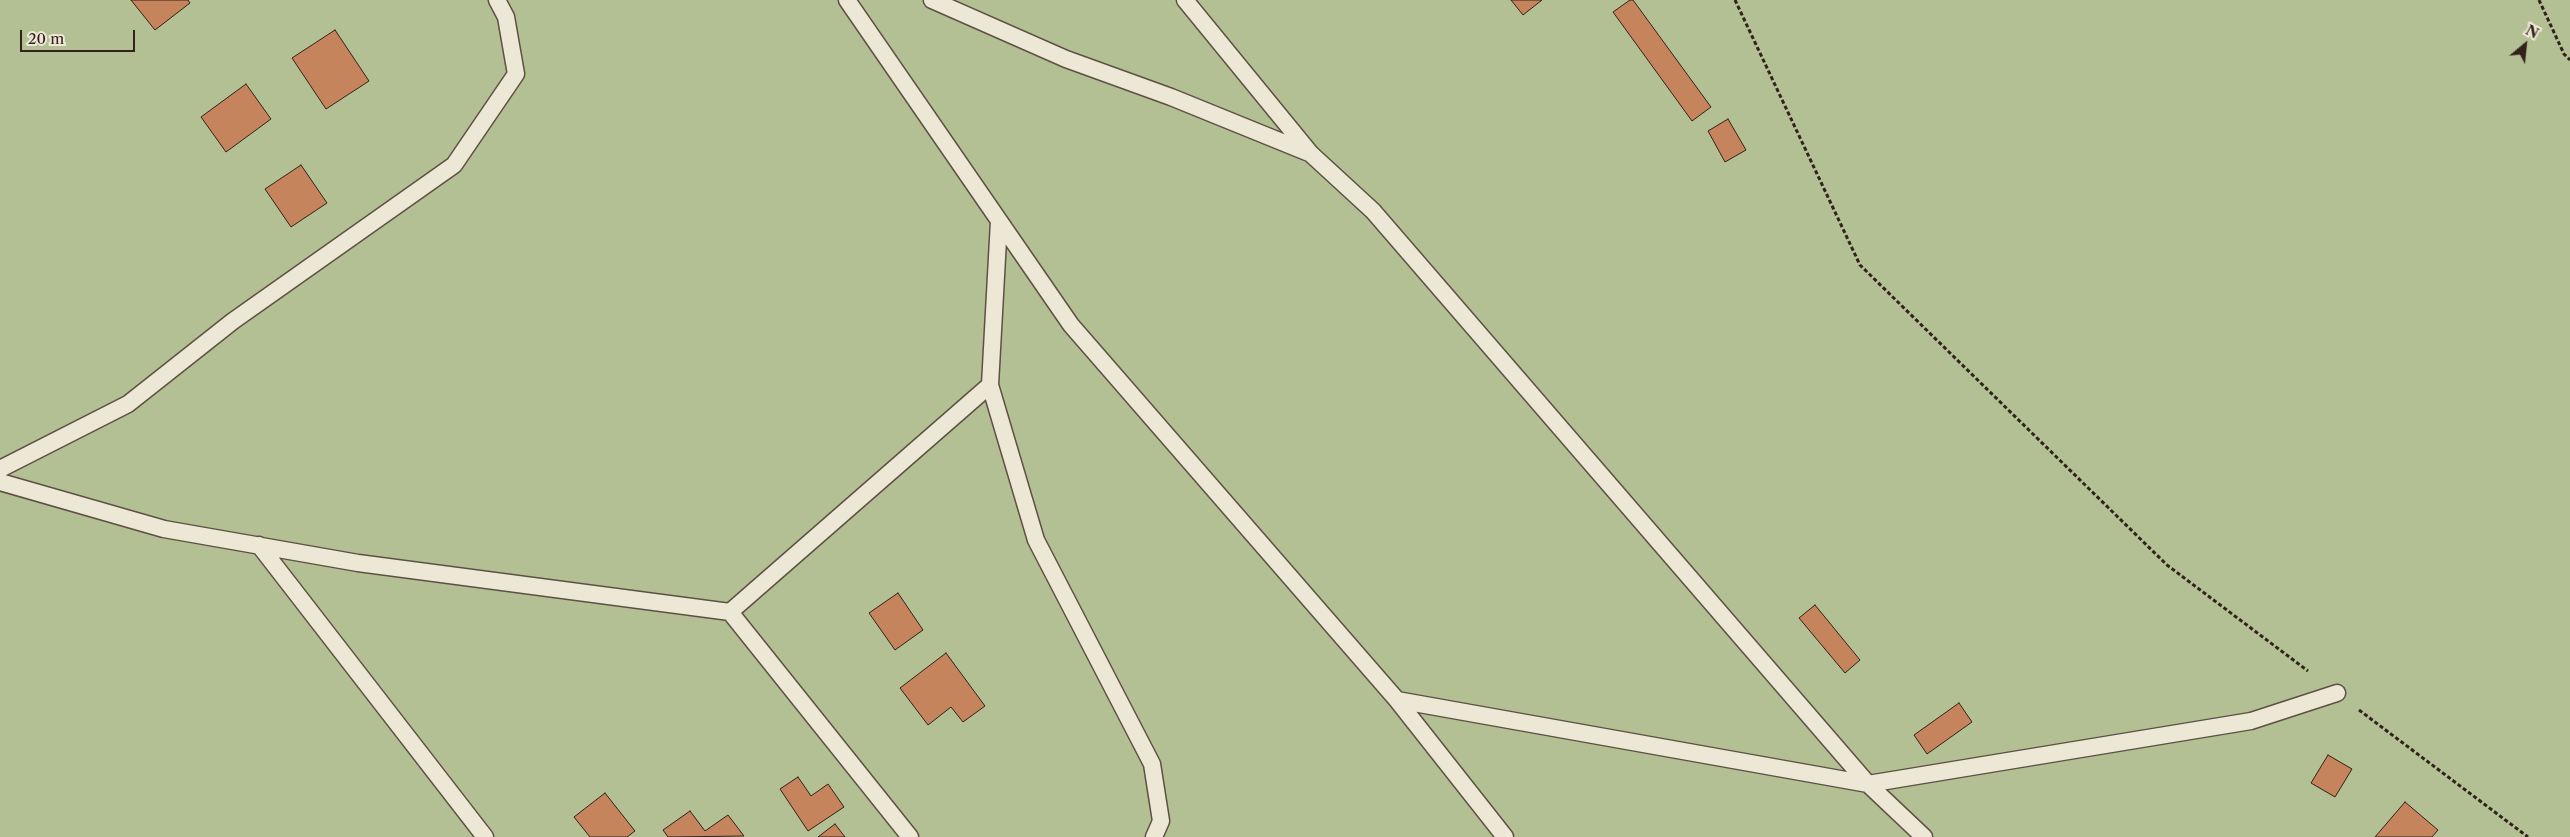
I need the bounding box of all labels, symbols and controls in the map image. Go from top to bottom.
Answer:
scale bar [22,20,138,52]
north arrow [2500,20,2550,70]
text: N [2522,21,2542,43]
text: 20 m [28,29,64,48]

